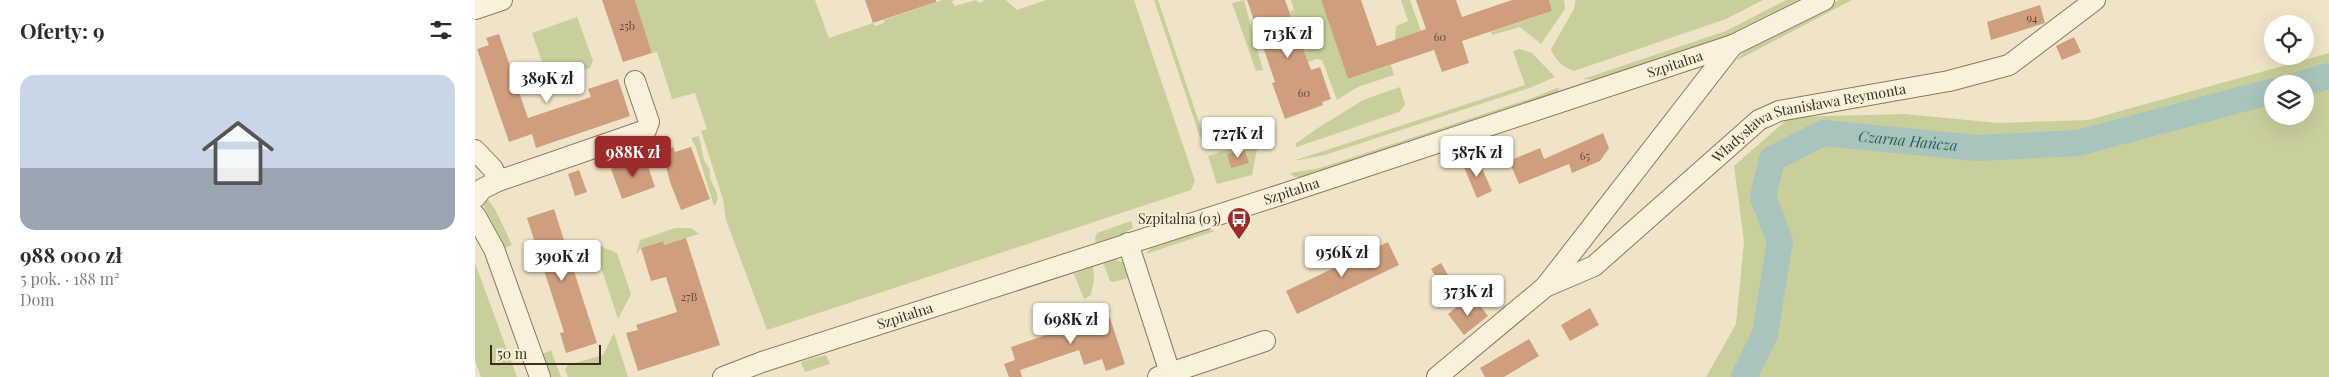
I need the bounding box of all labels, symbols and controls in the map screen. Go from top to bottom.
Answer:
house number: 94 [2026,10,2038,25]
map controls [2264,15,2314,125]
button: locate [2264,15,2314,65]
text: Oferty: 9 [20,16,105,44]
icon: filters [427,16,455,44]
pin: 713K zł [1242,17,1334,59]
house number: 25b [619,18,635,33]
text: 713K zł [1264,22,1312,43]
house number: 60 [1434,29,1447,44]
street label: Szpitalna [1644,46,1705,82]
pin: 389K zł [501,62,593,104]
text: 389K zł [520,67,574,88]
button: layers [2264,75,2314,125]
street label: Władysława Stanisława Reymonta [1707,79,1907,167]
house number: 60 [1298,85,1311,100]
icon: home [193,108,283,198]
pin: 727K zł [1192,116,1284,159]
text: 727K zł [1213,122,1263,143]
water label: Czarna Hańcza [1857,125,1959,155]
pin: 988K zł [587,136,679,178]
pin: 587K zł [1431,136,1523,178]
text: 988K zł [606,141,660,162]
text: 587K zł [1451,141,1503,162]
house number: 65 [1580,148,1591,163]
street label: Szpitalna [1261,173,1322,209]
bus stop icon: Szpitalna (03) [1226,206,1252,240]
place label: Szpitalna (03) [1138,209,1221,228]
pin: 956K zł [1296,236,1388,278]
text: 988 000 zł [20,240,122,268]
pin: 390K zł [516,240,608,282]
text: 956K zł [1316,241,1368,262]
text: 390K zł [535,245,589,266]
text: 5 pok. · 188 m² [20,268,120,289]
pin: 373K zł [1422,274,1514,317]
text: 373K zł [1443,280,1493,301]
text: Dom [20,289,55,310]
house number: 27B [681,289,697,304]
street label: Szpitalna [874,297,935,333]
pin: 698K zł [1025,302,1117,345]
text: 698K zł [1044,308,1098,329]
scale bar [490,342,601,365]
text: 50 m [497,344,527,363]

